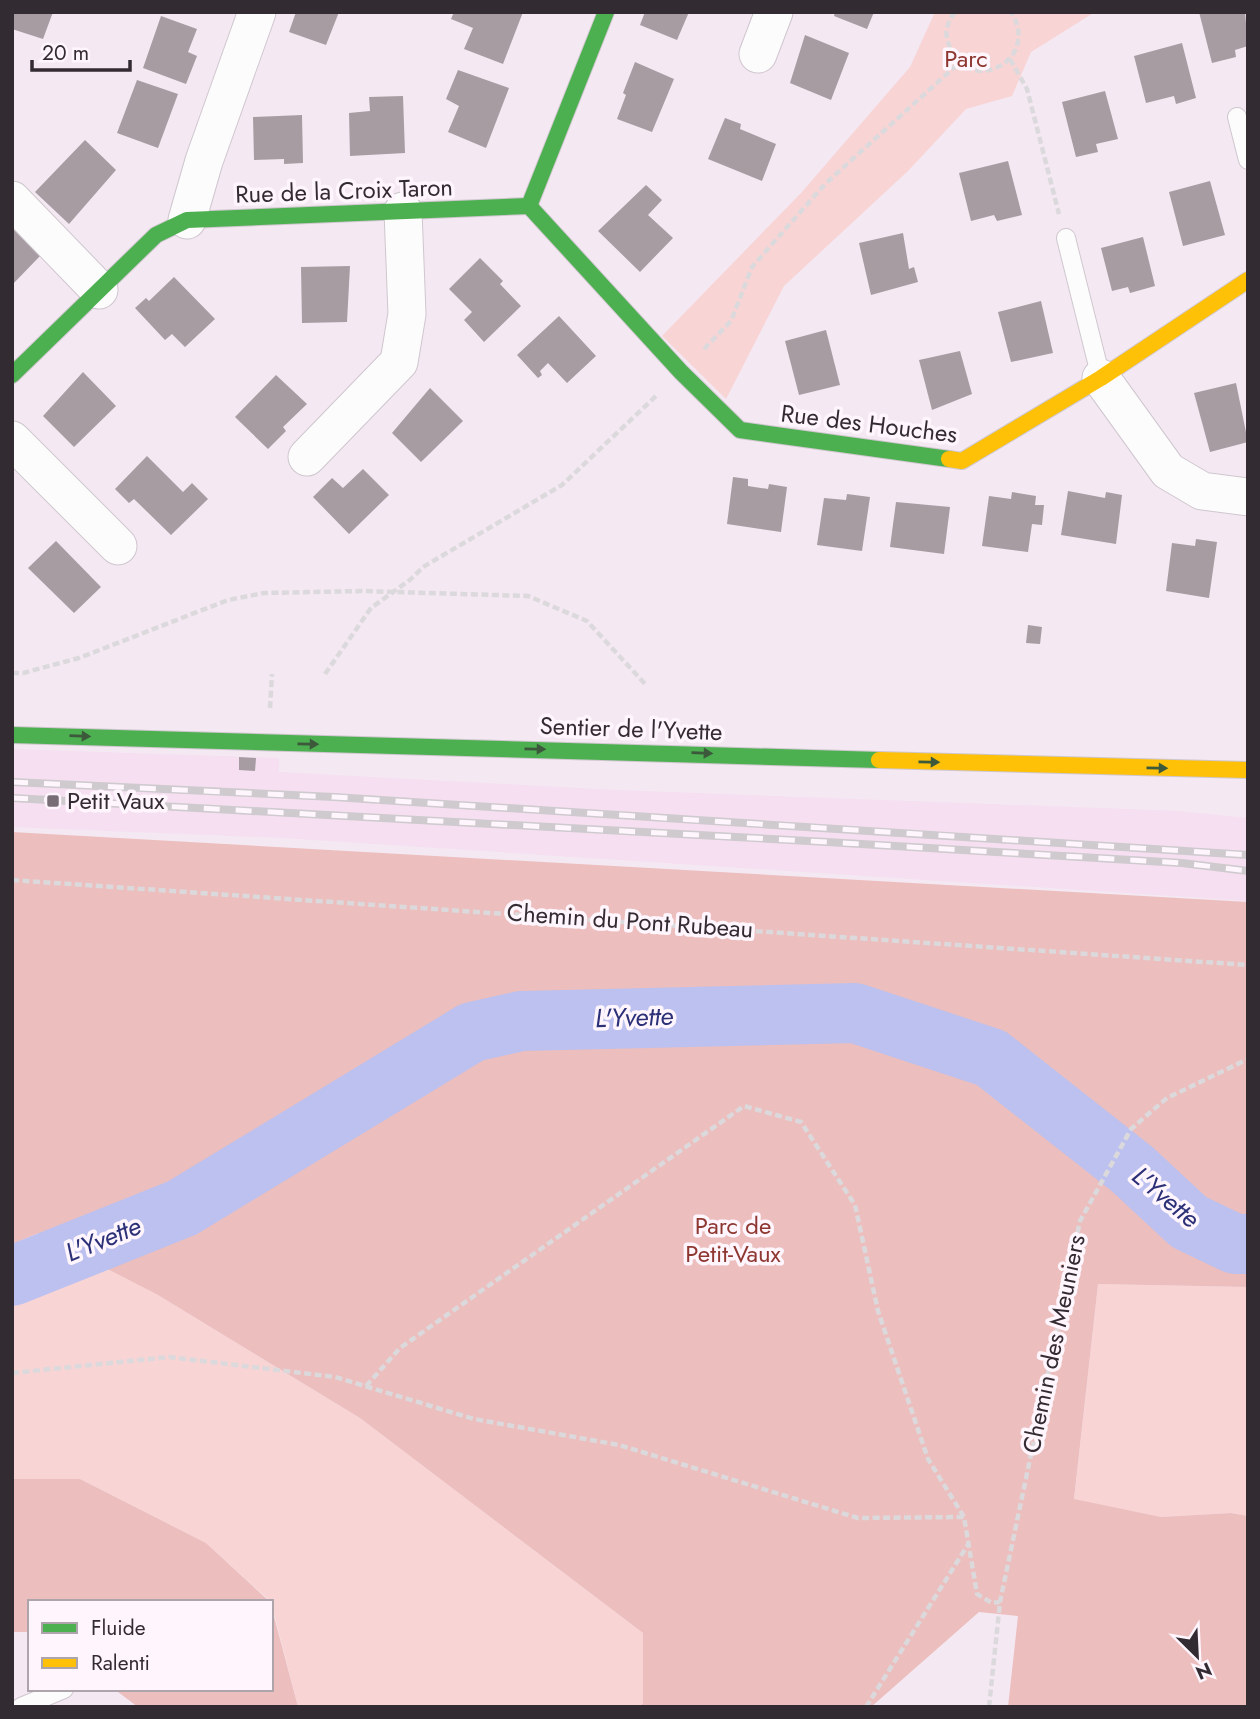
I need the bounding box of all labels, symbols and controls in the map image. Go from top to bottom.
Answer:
scale bar [32,28,130,72]
text: 20 m [42,38,89,68]
park label: Parc [944,41,988,76]
street label: Rue de la Croix Taron [234,169,453,212]
street label: Rue des Houches [779,395,959,452]
street label: Sentier de l'Yvette [539,708,723,749]
one-way arrow [70,730,92,742]
one-way arrow [297,738,319,749]
one-way arrow [525,743,547,755]
one-way arrow [691,747,713,759]
one-way arrow [918,757,940,768]
one-way arrow [1146,762,1168,774]
place label: Petit Vaux [67,783,165,818]
marker: Petit Vaux [45,793,61,809]
street label: Chemin du Pont Rubeau [506,894,754,947]
water label: L'Yvette [594,997,674,1037]
water label: L'Yvette [1124,1157,1208,1237]
water label: L'Yvette [60,1207,146,1271]
park label: Parc de Petit-Vaux [685,1208,782,1271]
street label: Chemin des Meuniers [1013,1231,1094,1456]
legend [28,1600,273,1691]
text: Fluide [91,1613,146,1643]
north arrow [1162,1621,1232,1691]
text: Ralenti [91,1648,150,1678]
text: N [1191,1656,1216,1686]

